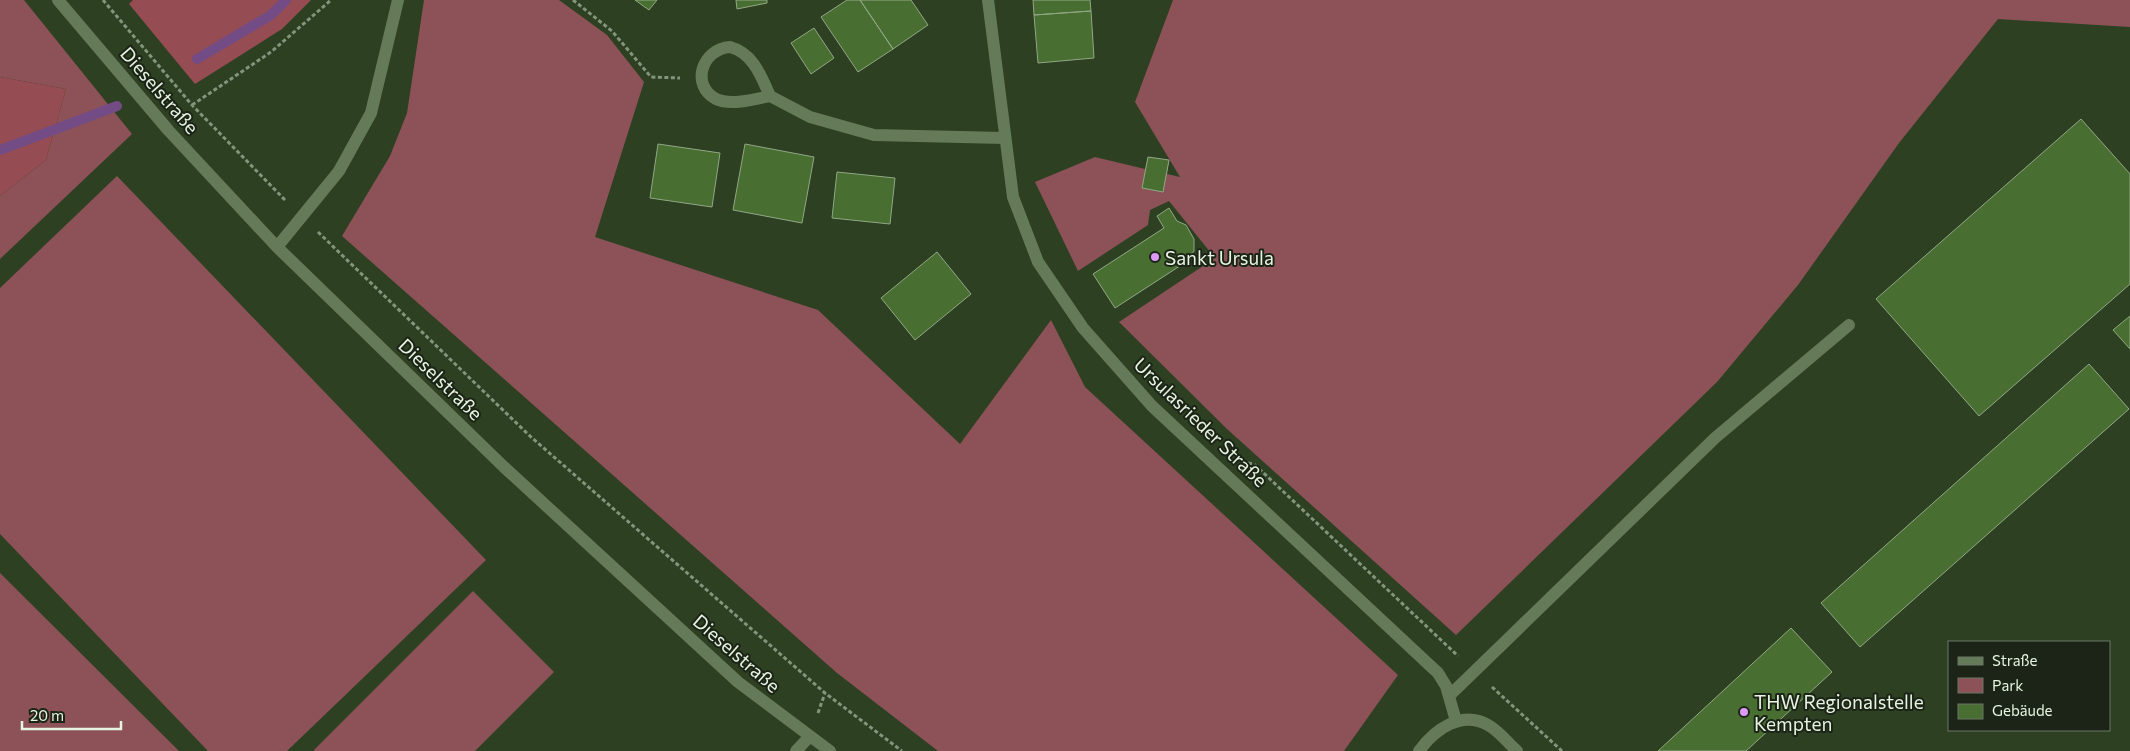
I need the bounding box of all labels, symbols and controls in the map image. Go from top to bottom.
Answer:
street label: Dieselstraße [116,42,204,138]
place label: Sankt Ursula [1165,246,1274,269]
marker: Sankt Ursula [1149,251,1161,263]
street label: Dieselstraße [394,333,488,425]
street label: Ursulasrieder Straße [1130,353,1272,491]
street label: Dieselstraße [689,609,785,697]
legend [1948,641,2110,731]
text: Straße [1992,651,2038,669]
text: Park [1992,676,2023,694]
place label: THW Regionalstelle Kempten [1754,690,1924,735]
scale bar [22,698,121,730]
text: Gebäude [1992,701,2053,719]
text: 20 m [30,706,64,724]
marker: THW Regionalstelle Kempten [1738,706,1750,718]

